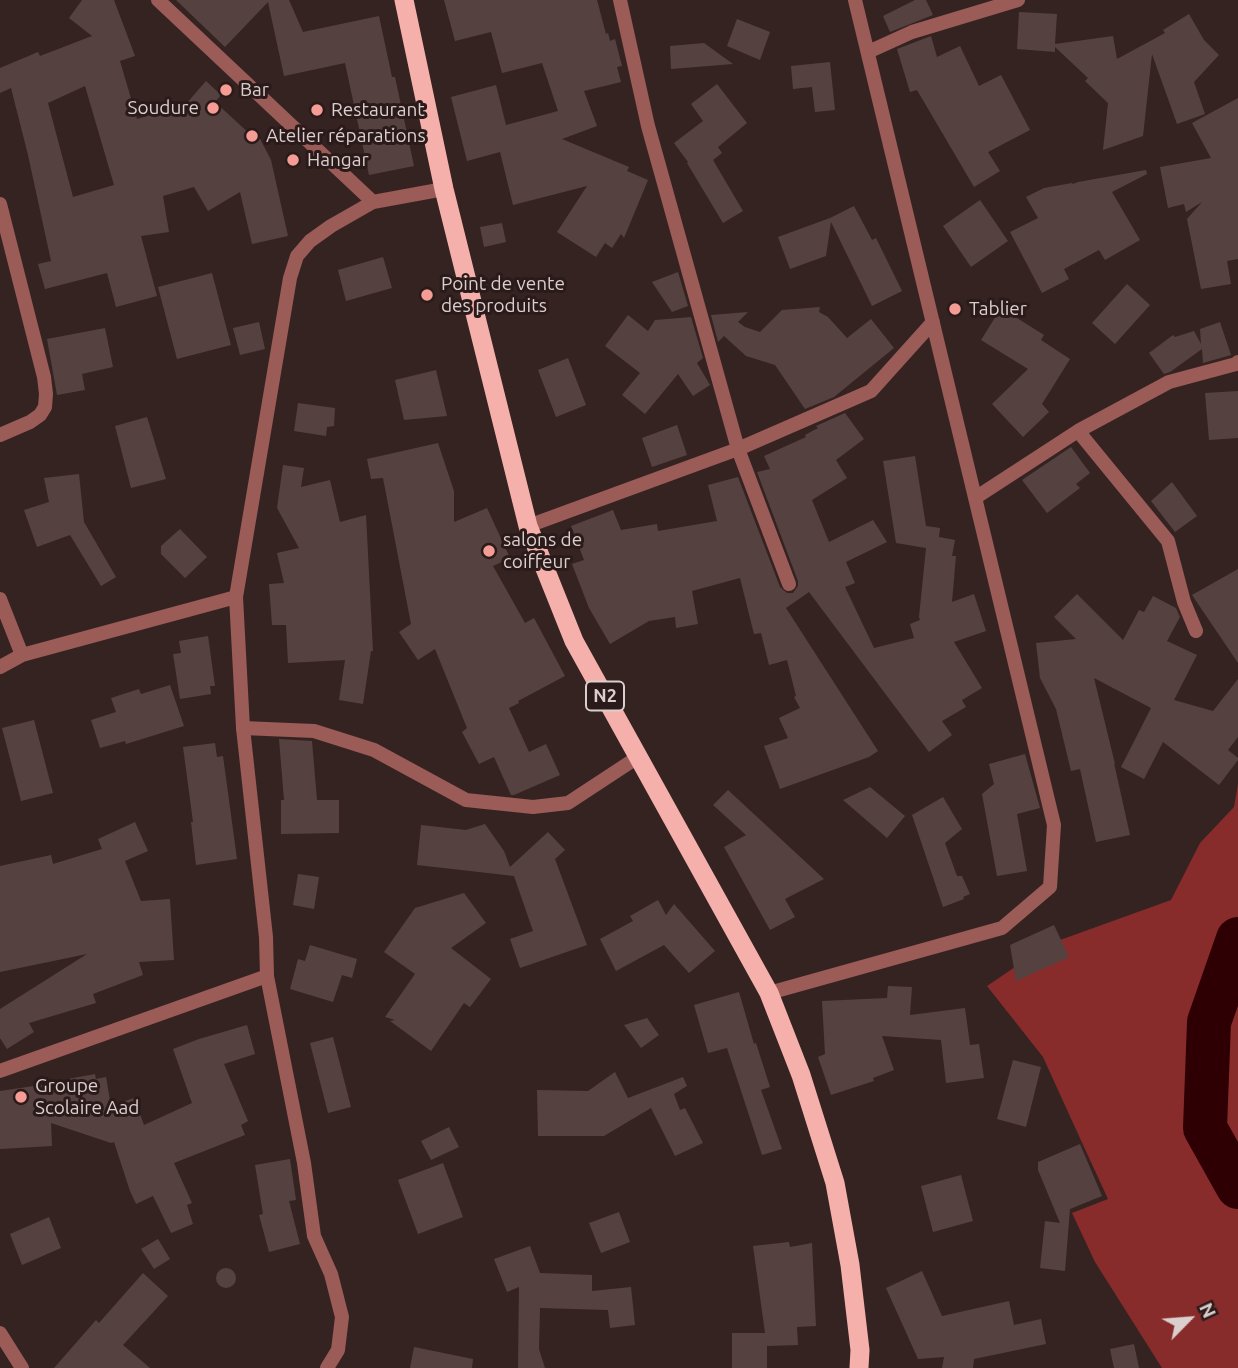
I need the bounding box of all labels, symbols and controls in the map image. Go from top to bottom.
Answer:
place label: Bar [240,79,269,101]
marker: Bar [218,82,234,98]
place label: Soudure [127,97,199,119]
place label: Restaurant [331,99,425,121]
marker: Soudure [205,100,221,116]
marker: Restaurant [309,102,325,118]
place label: Atelier réparations [266,125,426,147]
marker: Atelier réparations [244,128,260,144]
place label: Hangar [307,149,369,171]
marker: Hangar [285,152,301,168]
place label: Point de vente des produits [441,273,565,317]
marker: Point de vente des produits [419,287,435,303]
place label: Tablier [969,298,1027,320]
marker: Tablier [947,301,963,317]
place label: salons de coiffeur [503,529,582,573]
marker: salons de coiffeur [481,543,497,559]
road number: N2 [586,682,624,710]
place label: Groupe Scolaire Aad [35,1075,139,1119]
marker: Groupe Scolaire Aad [13,1089,29,1105]
north arrow [1154,1284,1224,1354]
text: N [1195,1299,1221,1321]

